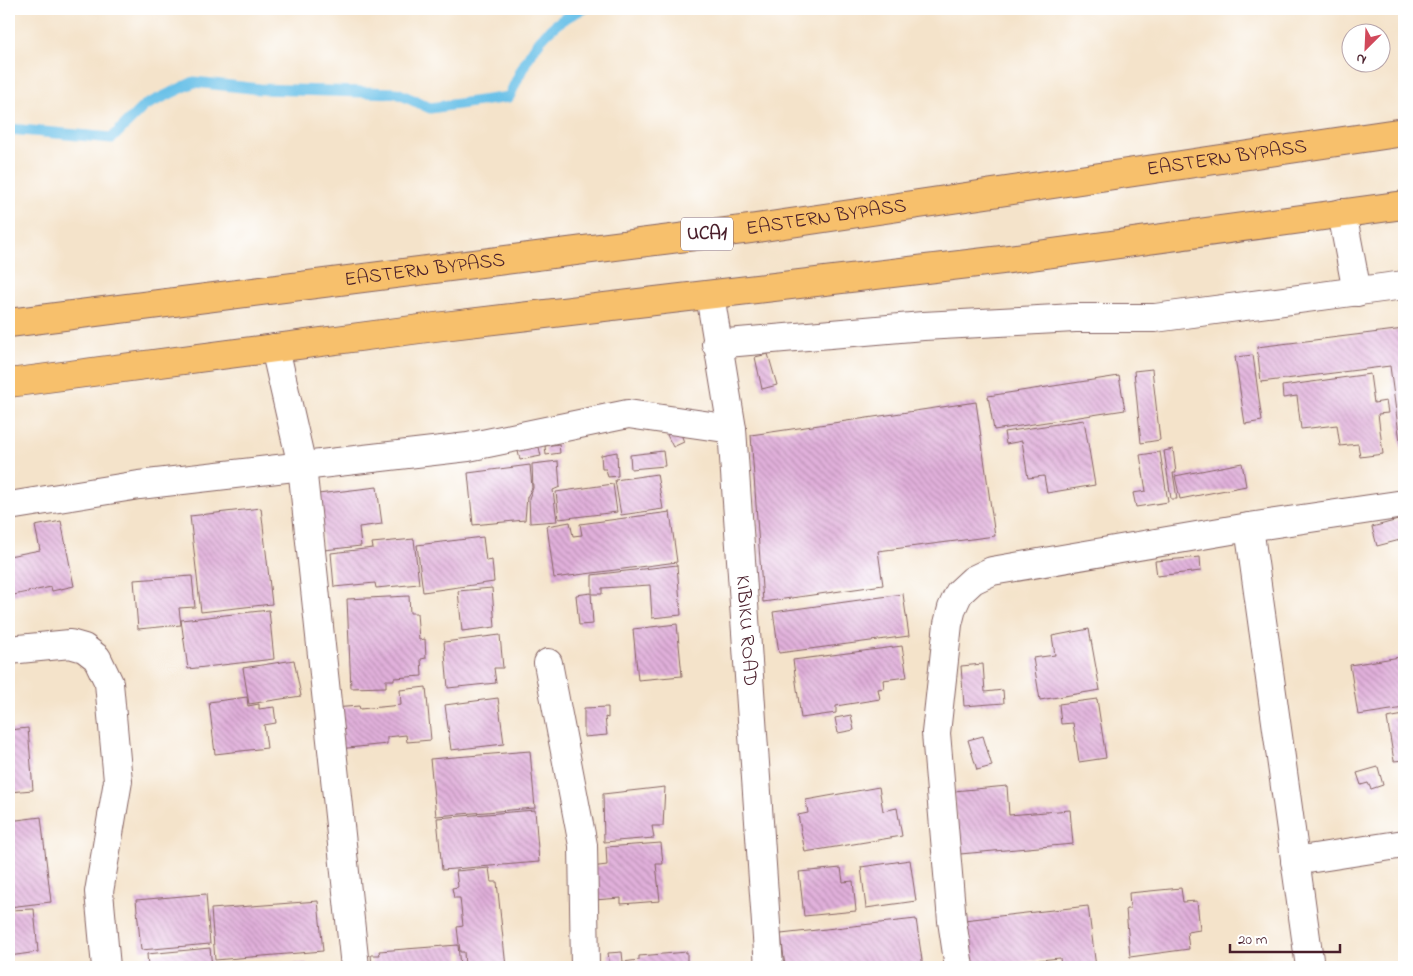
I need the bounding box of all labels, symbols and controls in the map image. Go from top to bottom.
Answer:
north arrow [1340,22,1390,72]
text: N [1353,47,1370,70]
street label: EASTERN BYPASS [1145,132,1309,184]
street label: EASTERN BYPASS [744,191,908,244]
road number: UCA1 [681,218,733,250]
street label: EASTERN BYPASS [343,246,507,295]
street label: KIBIKU ROAD [728,574,764,687]
scale bar [1230,921,1340,953]
text: 20 m [1238,929,1268,951]

